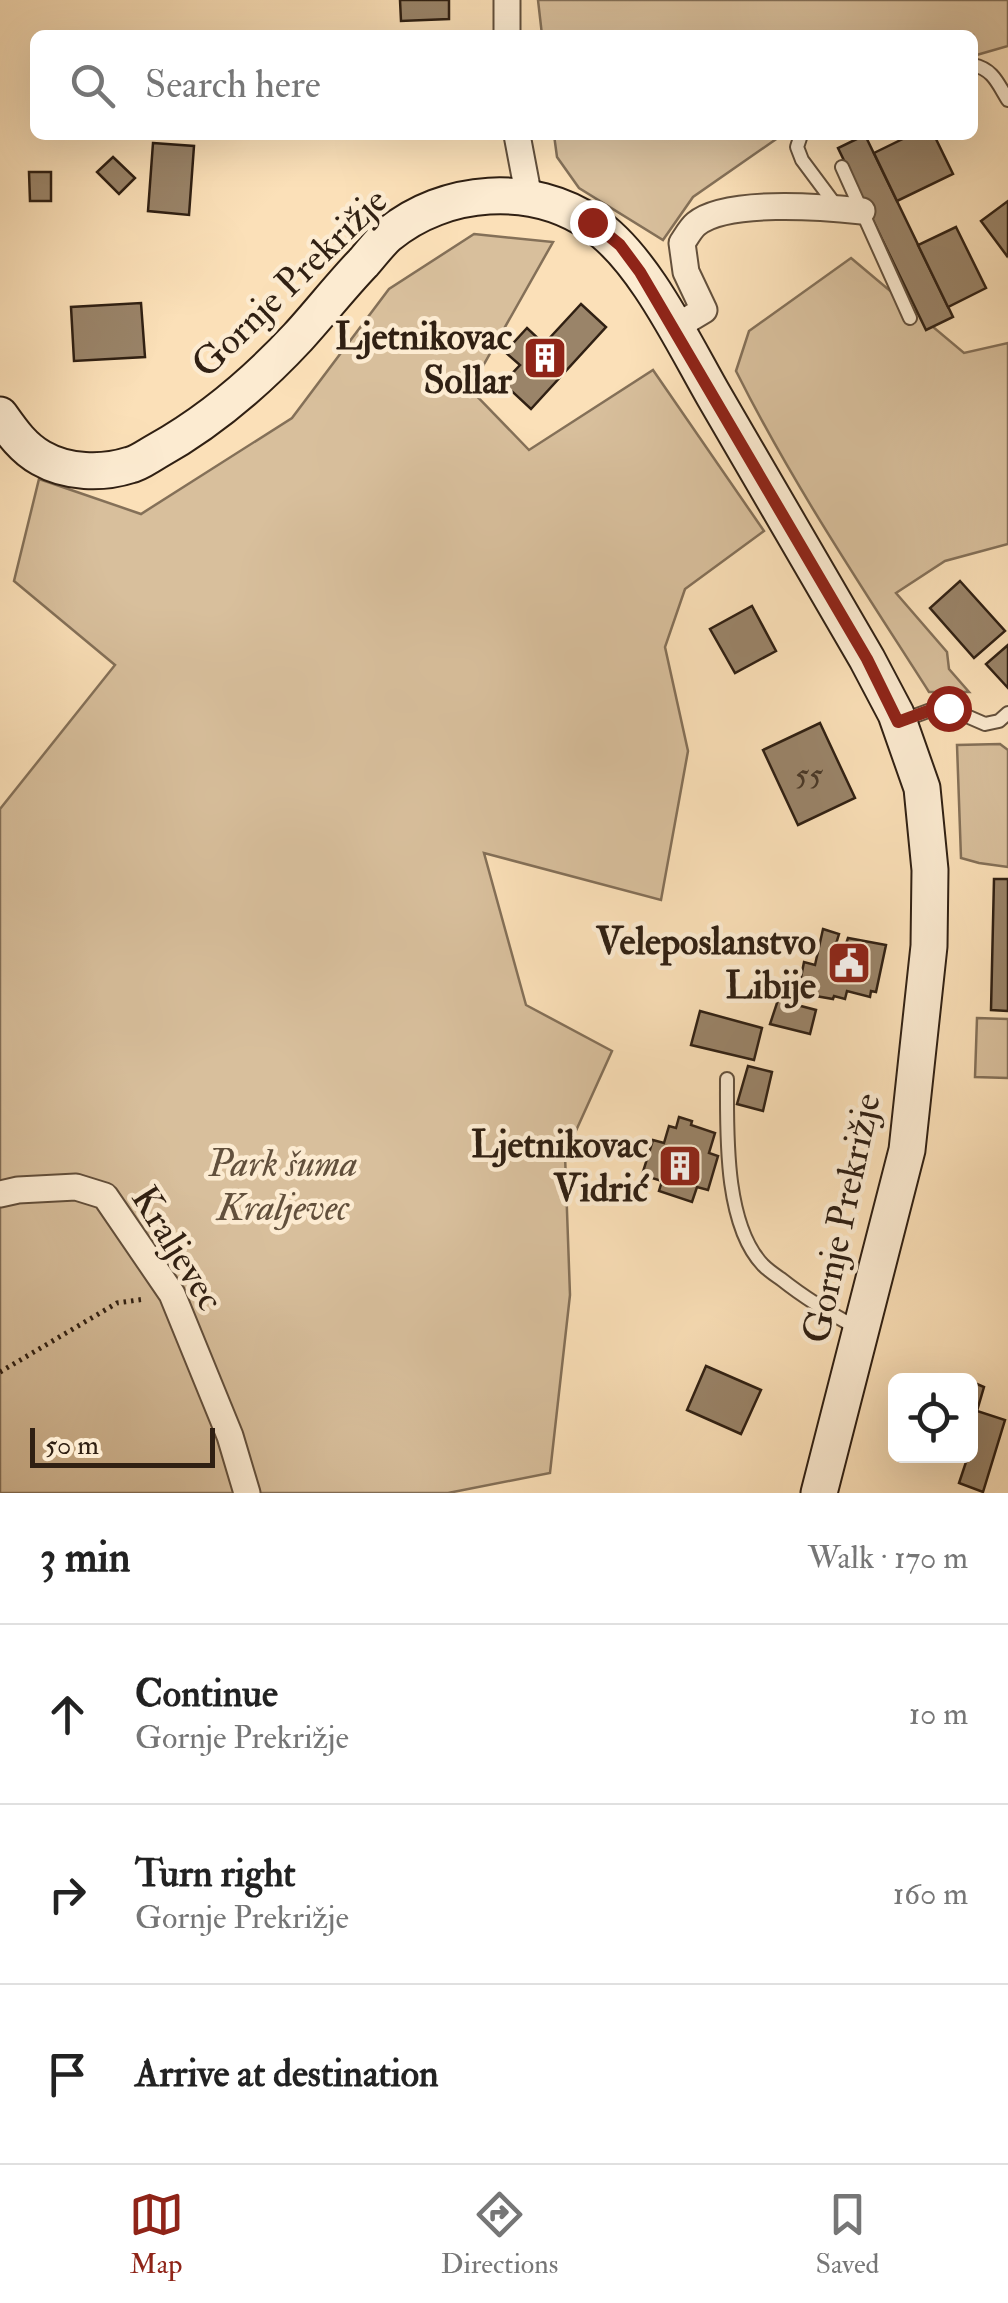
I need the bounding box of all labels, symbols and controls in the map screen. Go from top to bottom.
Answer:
search box [30,30,978,140]
icon: search [65,58,120,113]
text: Search here [145,61,321,109]
street label: Gornje Prekrižje [182,177,398,388]
route end [570,200,616,246]
place label: Ljetnikovac Sollar [335,313,513,405]
building icon: Ljetnikovac Sollar [522,335,568,381]
route start [926,686,972,732]
house number: 55 [795,755,823,795]
place label: Veleposlanstvo Libije [596,918,816,1010]
public building icon: Veleposlanstvo Libije [826,940,872,986]
street label: Gornje Prekrižje [792,1089,892,1347]
place label: Ljetnikovac Vidrić [471,1121,650,1213]
park label: Park šuma Kraljevec [207,1140,358,1232]
building icon: Ljetnikovac Vidrić [657,1143,703,1189]
street label: Kraljevec [120,1177,234,1320]
map controls [888,1373,978,1463]
button: locate [888,1373,978,1463]
scale bar [30,1423,215,1468]
text: 50 m [45,1428,99,1463]
text: 3 min [40,1532,130,1584]
text: Walk · 170 m [808,1538,968,1578]
text: Continue [135,1670,278,1718]
icon: ahead [40,1687,95,1742]
text: 10 m [909,1694,968,1734]
text: Gornje Prekrižje [135,1718,349,1758]
text: Turn right [135,1850,296,1898]
icon: right [40,1867,95,1922]
text: 160 m [893,1874,968,1914]
text: Gornje Prekrižje [135,1898,349,1938]
icon: arrive [40,2047,95,2102]
text: Arrive at destination [135,2050,439,2098]
tab: Map [129,2187,184,2282]
tab: Directions [441,2187,558,2282]
tab: Saved [815,2187,879,2282]

